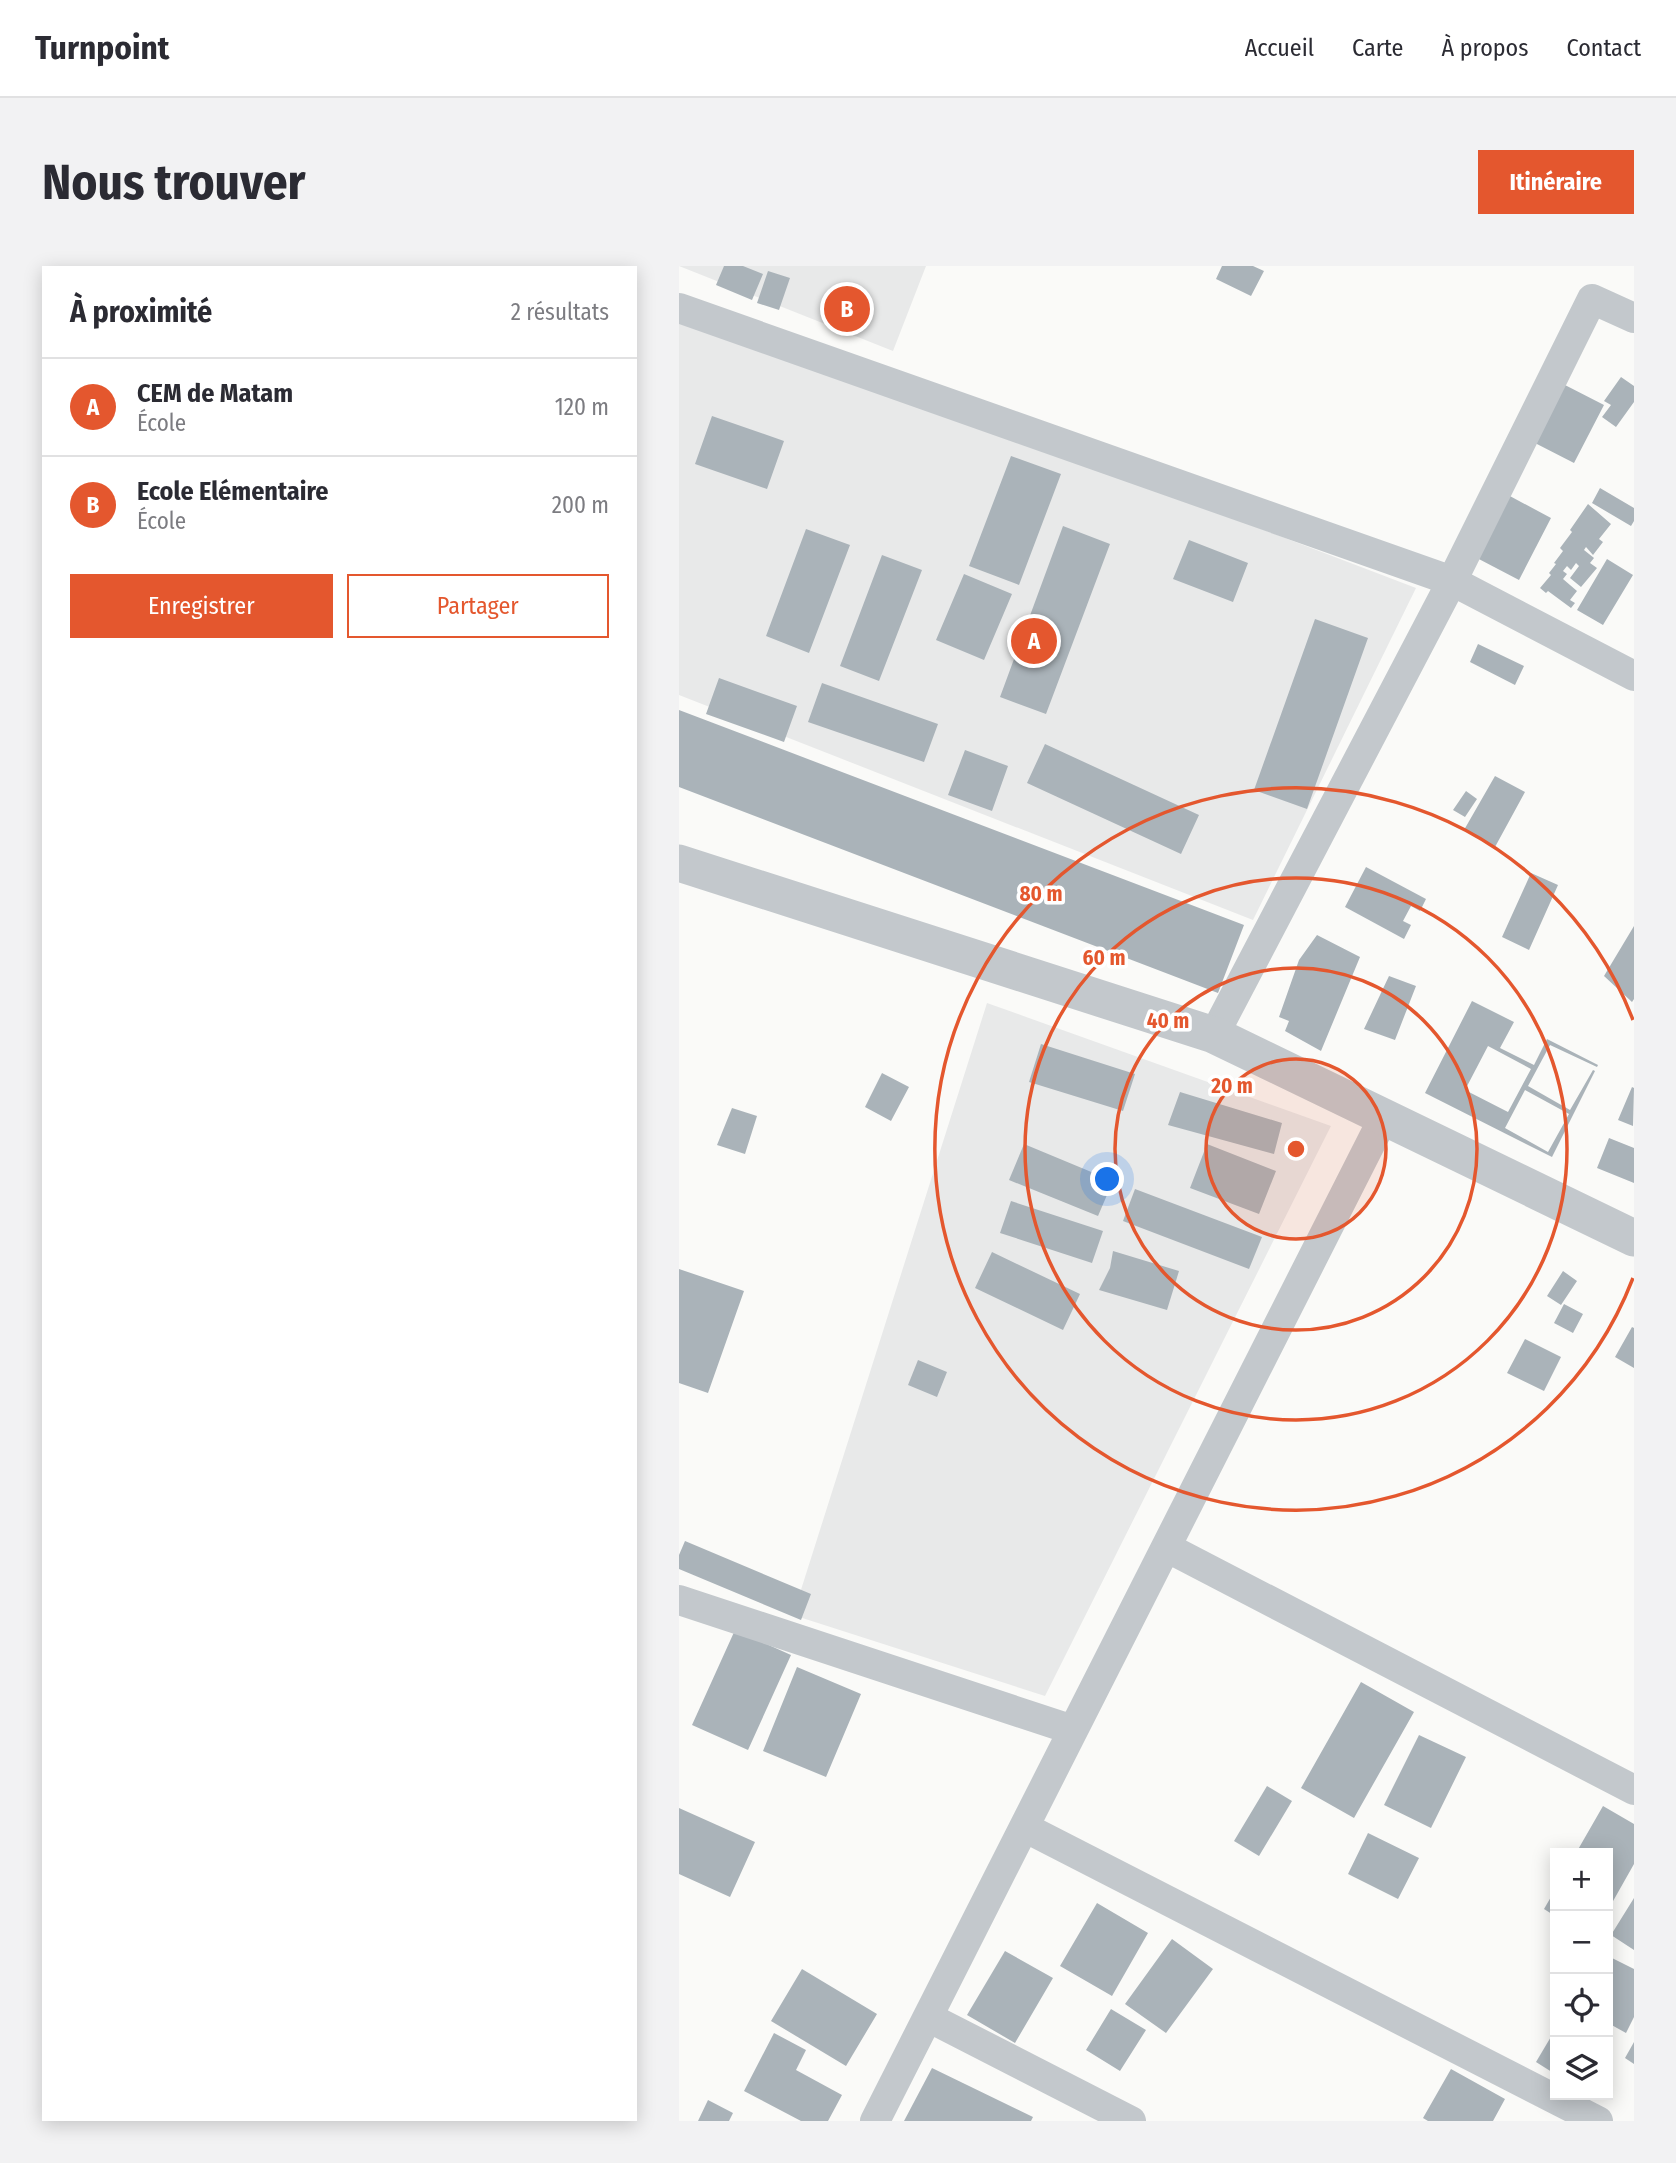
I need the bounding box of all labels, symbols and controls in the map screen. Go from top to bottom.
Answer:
text: Turnpoint [35,28,169,68]
text: Accueil [1245,34,1314,62]
text: Carte [1352,34,1403,62]
text: À propos [1441,34,1528,62]
text: Contact [1566,34,1641,62]
button: Itinéraire [1478,150,1634,214]
text: Nous trouver [42,153,305,212]
pin: B [824,283,870,335]
text: À proximité [70,294,212,330]
text: 2 résultats [511,298,609,326]
text: CEM de Matam [137,378,293,409]
text: A [87,393,99,421]
text: 120 m [555,393,609,421]
text: École [137,409,186,437]
text: Ecole Elémentaire [137,476,328,507]
text: B [87,491,99,519]
text: 200 m [552,491,609,519]
text: École [137,507,186,535]
button: Enregistrer [70,574,333,638]
button: Partager [347,574,609,638]
pin: A [1011,615,1057,667]
text: 80 m [1020,881,1062,907]
text: 60 m [1083,945,1125,971]
text: 40 m [1147,1008,1189,1034]
text: 20 m [1210,1073,1253,1099]
centre of rings [1284,1137,1308,1161]
your location [1090,1162,1124,1196]
map controls [1550,1848,1613,2100]
button: + [1550,1848,1613,1911]
button: − [1550,1911,1613,1974]
button: locate [1550,1974,1613,2037]
button: layers [1550,2037,1613,2100]

